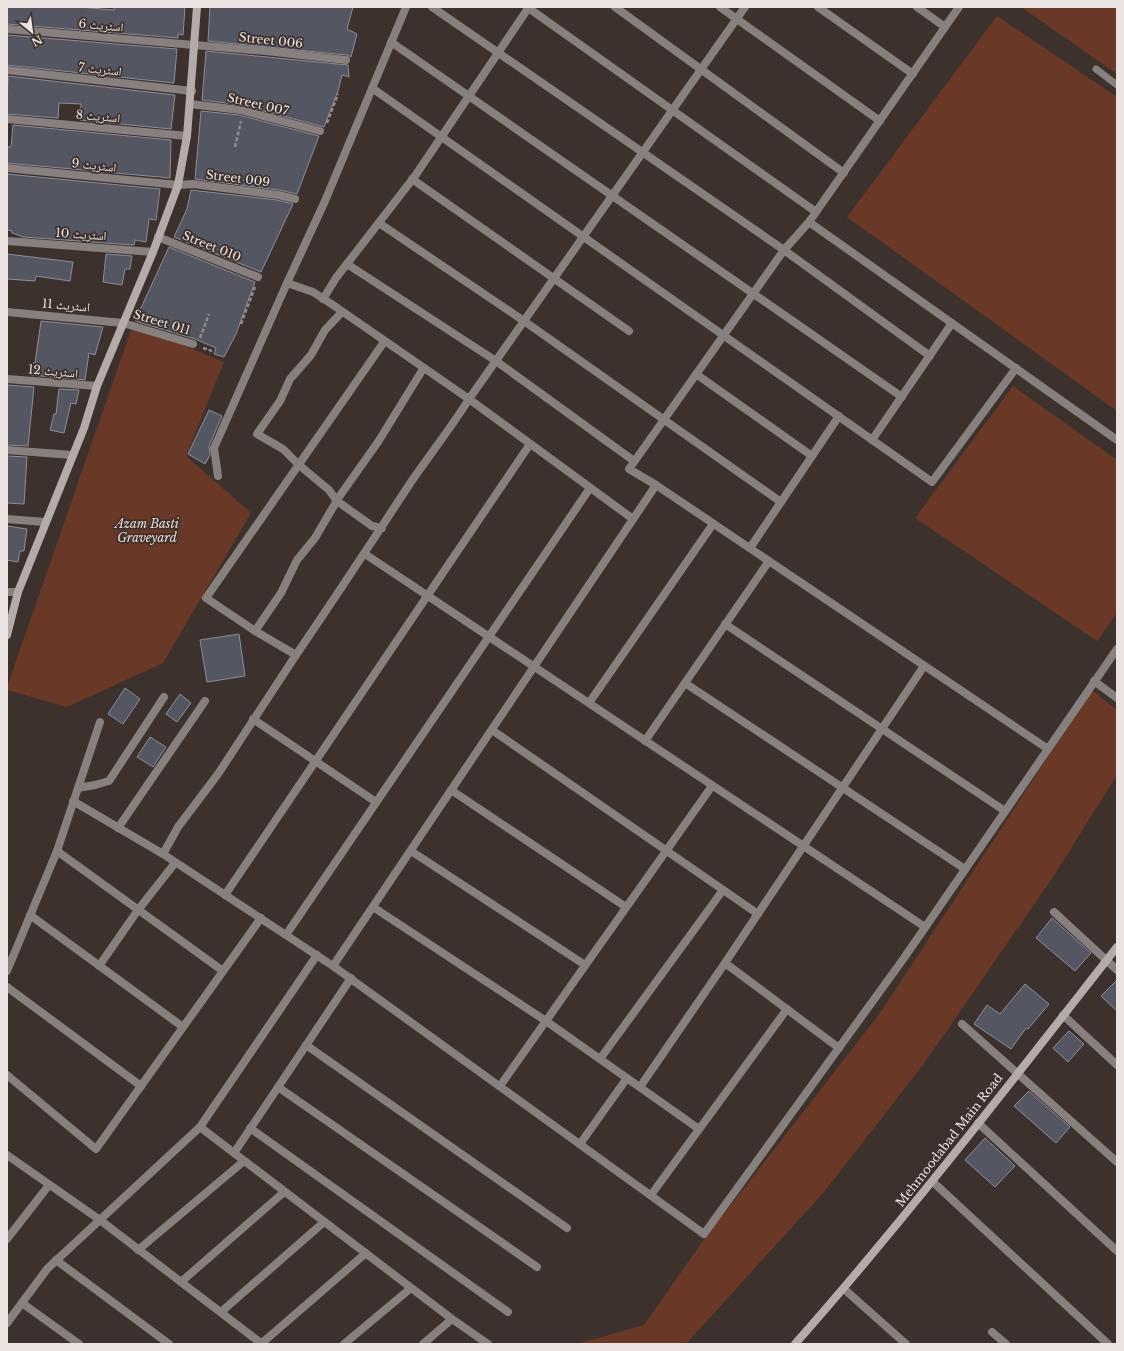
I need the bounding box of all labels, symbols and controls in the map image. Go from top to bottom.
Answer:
north arrow [12,12,52,52]
street label: اسٹریٹ 6 [78,16,124,35]
street label: Street 006 [238,29,304,51]
text: N [28,32,45,50]
street label: اسٹریٹ 7 [78,59,122,79]
street label: Street 007 [226,90,291,119]
street label: اسٹریٹ 8 [75,107,121,126]
street label: اسٹریٹ 9 [71,155,117,175]
street label: Street 009 [205,167,271,189]
street label: اسٹریٹ 10 [55,225,107,243]
street label: Street 010 [180,227,244,265]
street label: اسٹریٹ 11 [41,295,91,315]
street label: Street 011 [132,306,192,338]
street label: اسٹریٹ 12 [27,361,79,381]
park label: Azam Basti Graveyard [113,516,180,545]
street label: Mehmoodabad Main Road [892,1070,1006,1210]

